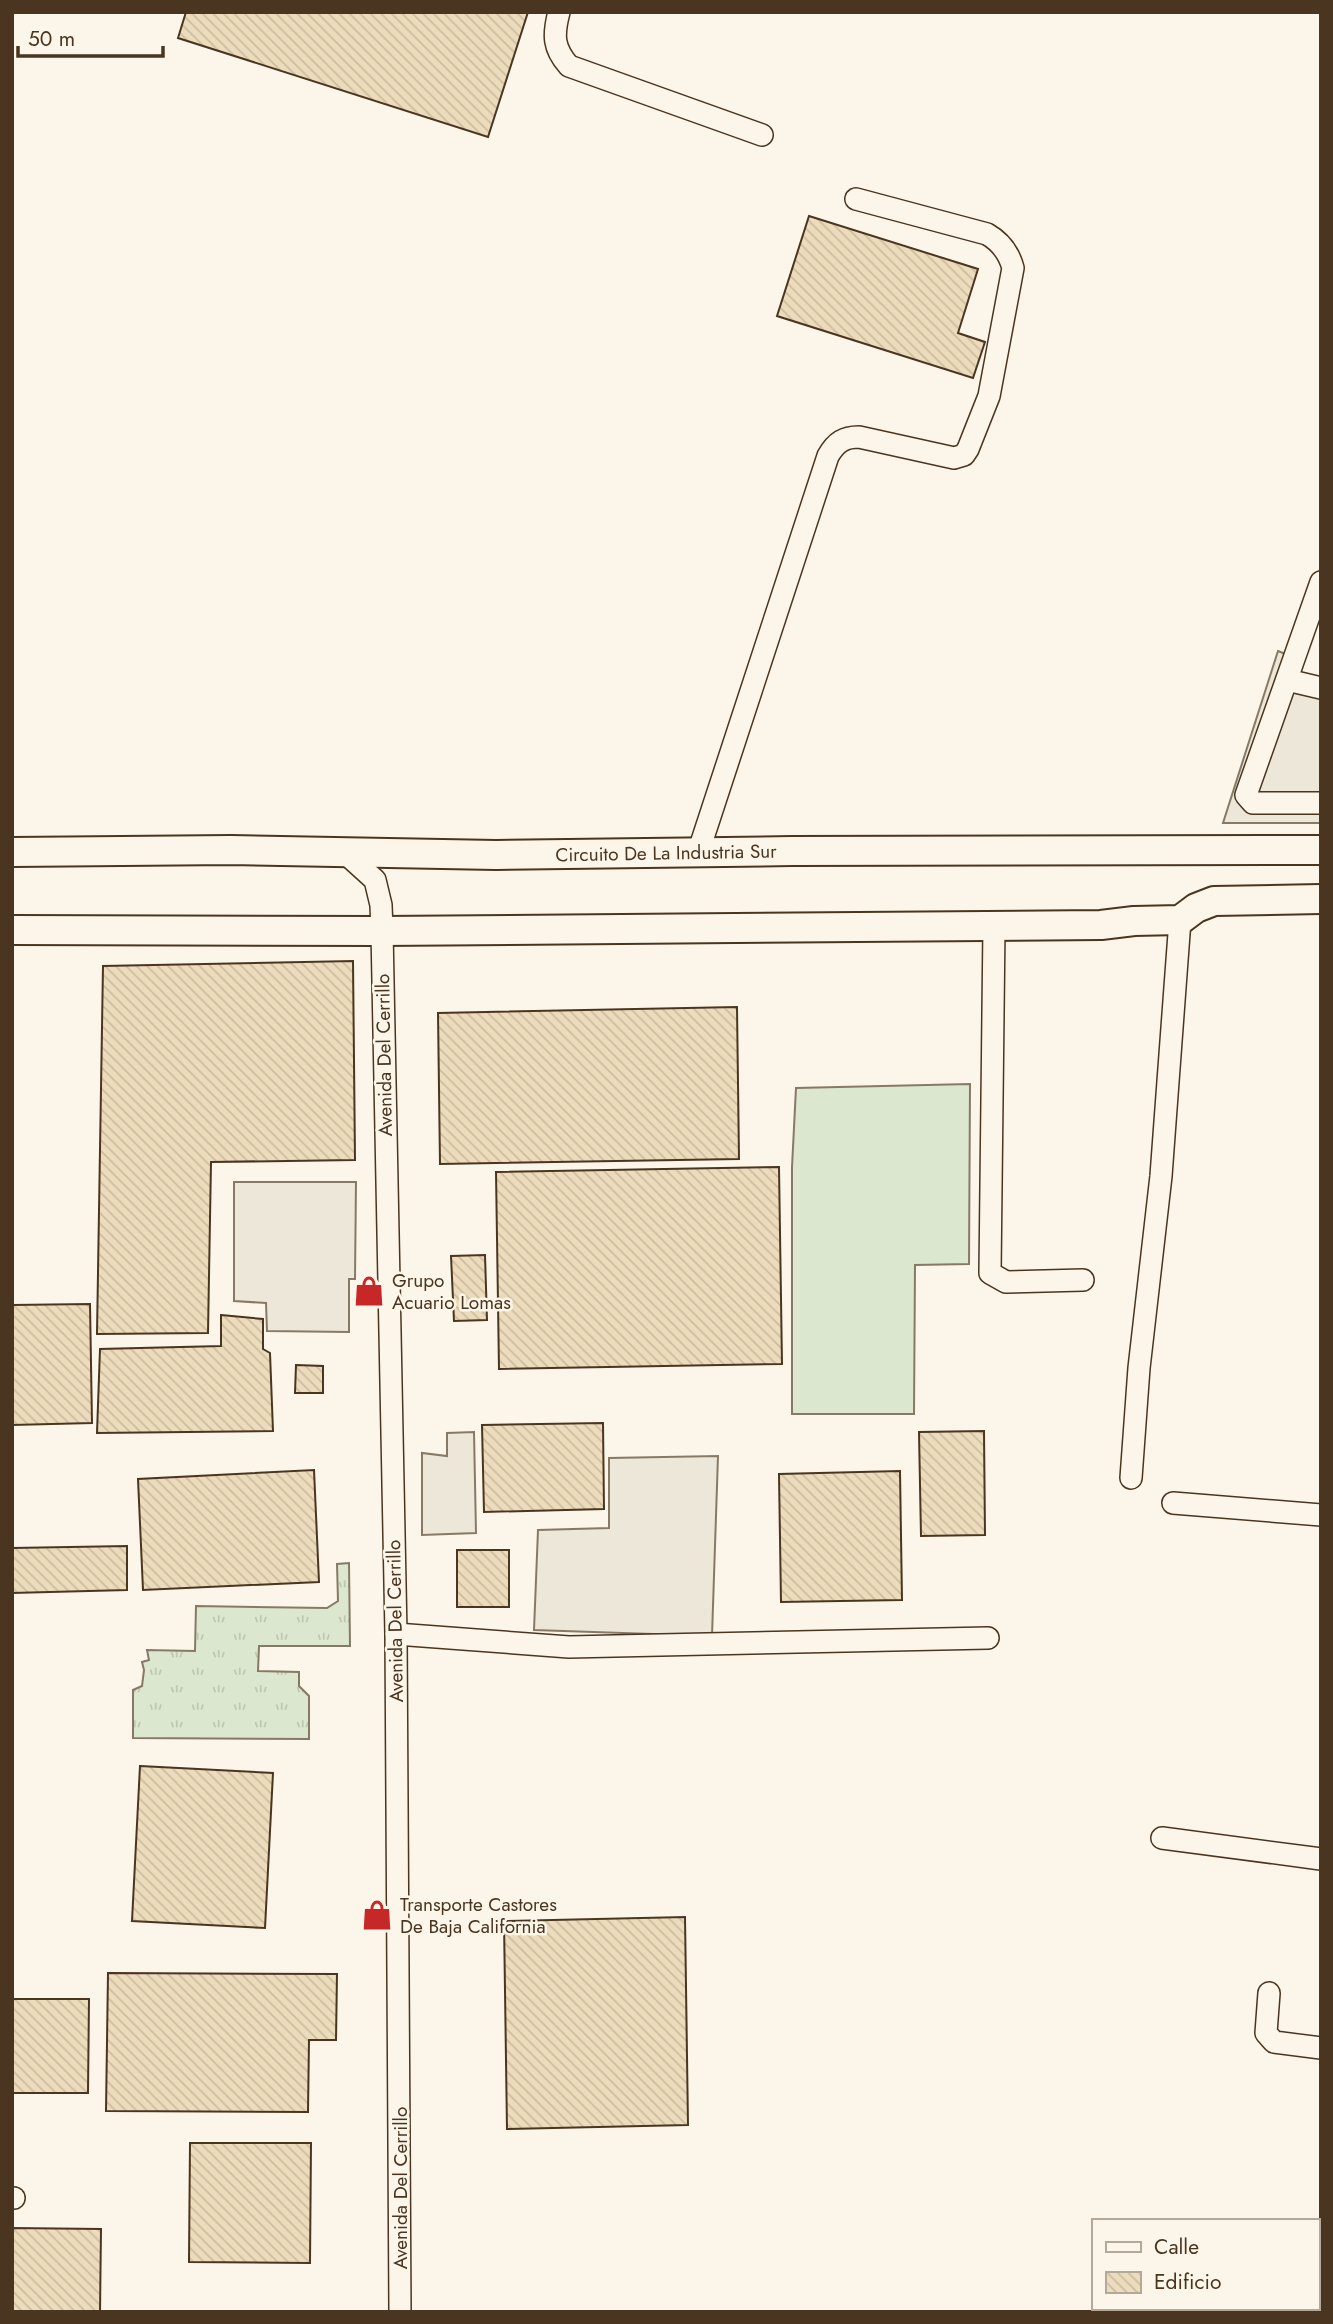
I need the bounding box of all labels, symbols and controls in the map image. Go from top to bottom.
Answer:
scale bar [18,14,163,58]
text: 50 m [28,24,75,54]
street label: Circuito De La Industria Sur [555,838,777,868]
street label: Avenida Del Cerrillo [369,973,399,1137]
place label: Grupo Acuario Lomas [392,1267,511,1316]
shop icon: Grupo Acuario Lomas [352,1274,386,1308]
street label: Avenida Del Cerrillo [380,1539,410,1703]
place label: Transporte Castores De Baja California [400,1891,557,1940]
shop icon: Transporte Castores De Baja California [360,1898,394,1932]
street label: Avenida Del Cerrillo [387,2107,414,2269]
legend [1092,2219,1319,2310]
text: Calle [1154,2232,1199,2262]
text: Edificio [1154,2267,1221,2297]

